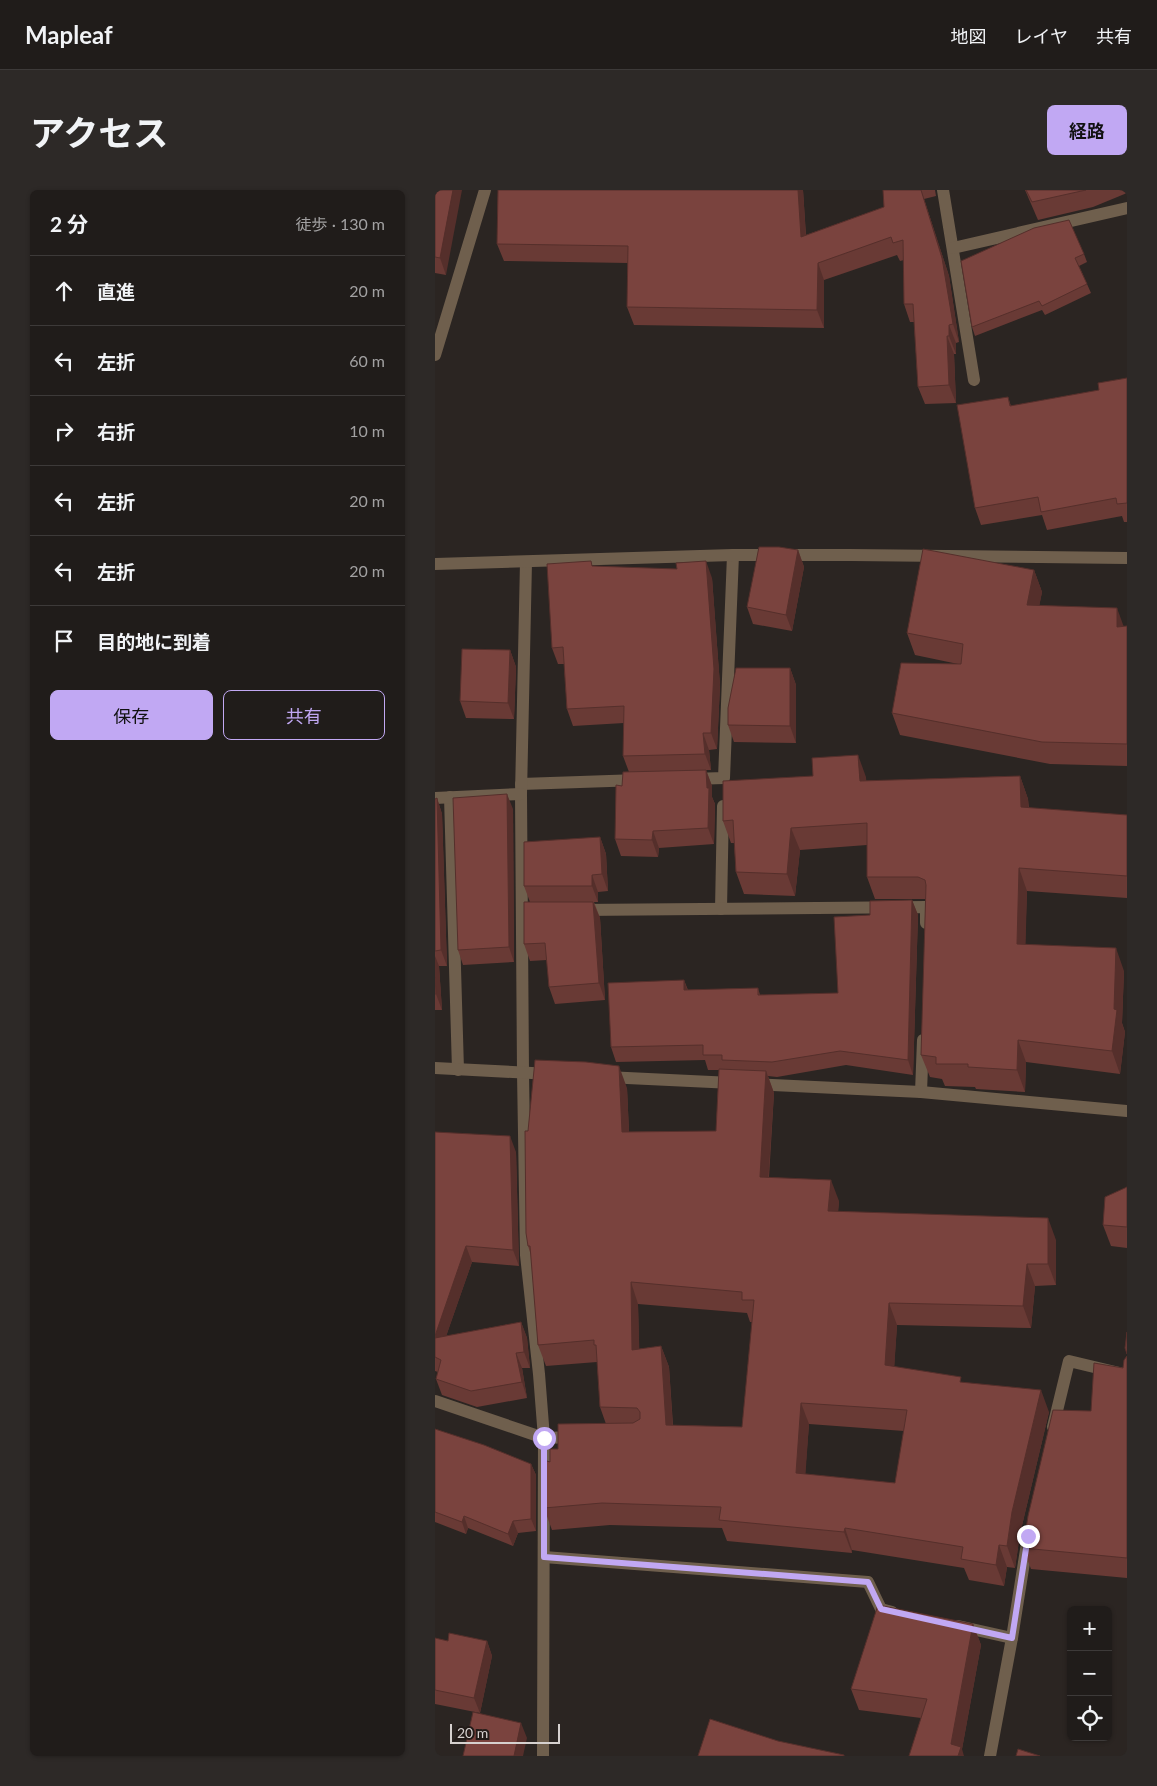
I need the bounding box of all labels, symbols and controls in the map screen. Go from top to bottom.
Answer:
text: Mapleaf [25,20,113,49]
text: 地図 [951,25,987,47]
text: レイヤ [1015,25,1068,47]
text: 共有 [1096,25,1132,47]
button: 経路 [1047,105,1127,155]
text: アクセス [30,111,168,153]
text: 2 分 [50,211,88,236]
text: 徒歩 · 130 m [296,214,385,233]
icon: ahead [50,277,78,305]
text: 直進 [97,280,135,303]
text: 20 m [349,281,385,300]
icon: left [50,347,78,375]
text: 左折 [97,350,135,373]
text: 60 m [349,351,385,370]
icon: right [50,417,78,445]
text: 右折 [97,420,135,443]
text: 10 m [349,421,385,440]
icon: left [50,487,78,515]
text: 左折 [97,490,135,513]
text: 20 m [349,491,385,510]
icon: left [50,557,78,585]
text: 左折 [97,560,135,583]
text: 20 m [349,561,385,580]
icon: arrive [50,627,78,655]
text: 目的地に到着 [97,630,211,653]
button: 保存 [50,690,213,740]
button: 共有 [223,690,385,740]
route start [533,1427,556,1450]
route end [1017,1525,1040,1548]
map controls [1067,1606,1112,1741]
button: + [1067,1606,1112,1651]
button: − [1067,1651,1112,1696]
button: locate [1067,1696,1112,1741]
scale bar [450,1721,560,1744]
text: 20 m [457,1724,488,1741]

